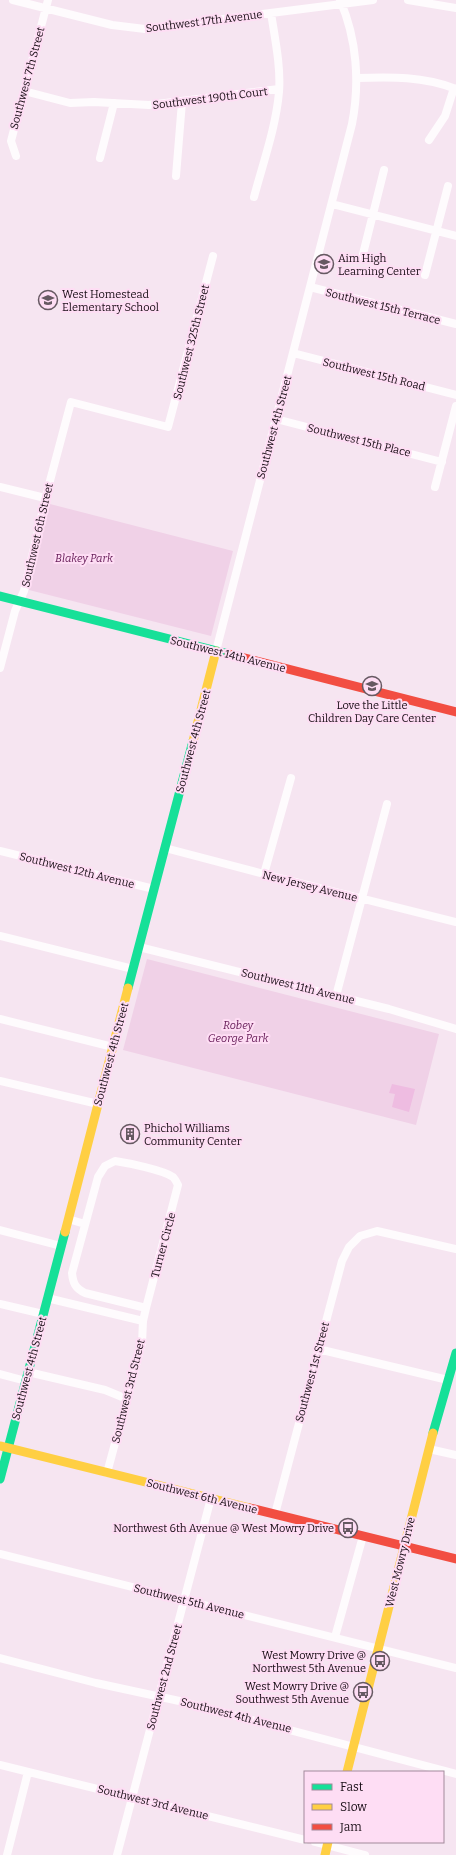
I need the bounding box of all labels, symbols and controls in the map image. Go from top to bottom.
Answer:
street label: Southwest 17th Avenue [145,8,263,35]
street label: Southwest 7th Street [8,25,47,131]
street label: Southwest 190th Court [152,85,268,112]
place label: Aim High Learning Center [338,252,421,278]
school or university icon: Aim High Learning Center [313,253,335,275]
street label: Southwest 325th Street [171,283,212,401]
street label: Southwest 15th Terrace [324,286,442,327]
place label: West Homestead Elementary School [62,288,159,314]
school or university icon: West Homestead Elementary School [37,289,59,311]
street label: Southwest 15th Road [321,355,427,394]
street label: Southwest 4th Street [254,374,295,480]
street label: Southwest 15th Place [306,421,412,460]
street label: Southwest 6th Street [19,482,56,588]
park label: Blakey Park [55,552,114,565]
street label: Southwest 14th Avenue [169,634,287,675]
school or university icon: Love the Little Children Day Care Center [361,675,383,697]
street label: Southwest 4th Street [173,688,214,794]
place label: Love the Little Children Day Care Center [308,699,436,725]
street label: Southwest 12th Avenue [18,850,136,891]
street label: New Jersey Avenue [261,868,359,905]
street label: Southwest 11th Avenue [240,966,356,1007]
street label: Southwest 4th Street [91,1001,132,1107]
park label: Robey George Park [208,1019,269,1045]
place label: Phichol Williams Community Center [144,1122,242,1148]
building icon: Phichol Williams Community Center [119,1123,141,1145]
street label: Turner Circle [149,1211,178,1279]
street label: Southwest 4th Street [9,1315,50,1421]
street label: Southwest 1st Street [293,1321,332,1424]
street label: Southwest 3rd Street [109,1338,148,1444]
street label: Southwest 6th Avenue [145,1476,259,1517]
street label: West Mowry Drive [383,1516,418,1609]
bus stop icon: Northwest 6th Avenue @ West Mowry Drive [337,1517,359,1539]
place label: Northwest 6th Avenue @ West Mowry Drive [113,1522,334,1535]
street label: Southwest 5th Avenue [132,1581,246,1622]
street label: Southwest 2nd Street [144,1623,185,1731]
place label: West Mowry Drive @ Northwest 5th Avenue [252,1649,366,1675]
bus stop icon: West Mowry Drive @ Northwest 5th Avenue [369,1650,391,1672]
place label: West Mowry Drive @ Southwest 5th Avenue [235,1680,349,1706]
bus stop icon: West Mowry Drive @ Southwest 5th Avenue [352,1681,374,1703]
street label: Southwest 4th Avenue [179,1695,293,1736]
legend [304,1771,444,1843]
text: Fast [340,1780,364,1794]
street label: Southwest 3rd Avenue [96,1782,210,1823]
text: Slow [340,1800,367,1814]
text: Jam [339,1820,362,1834]

